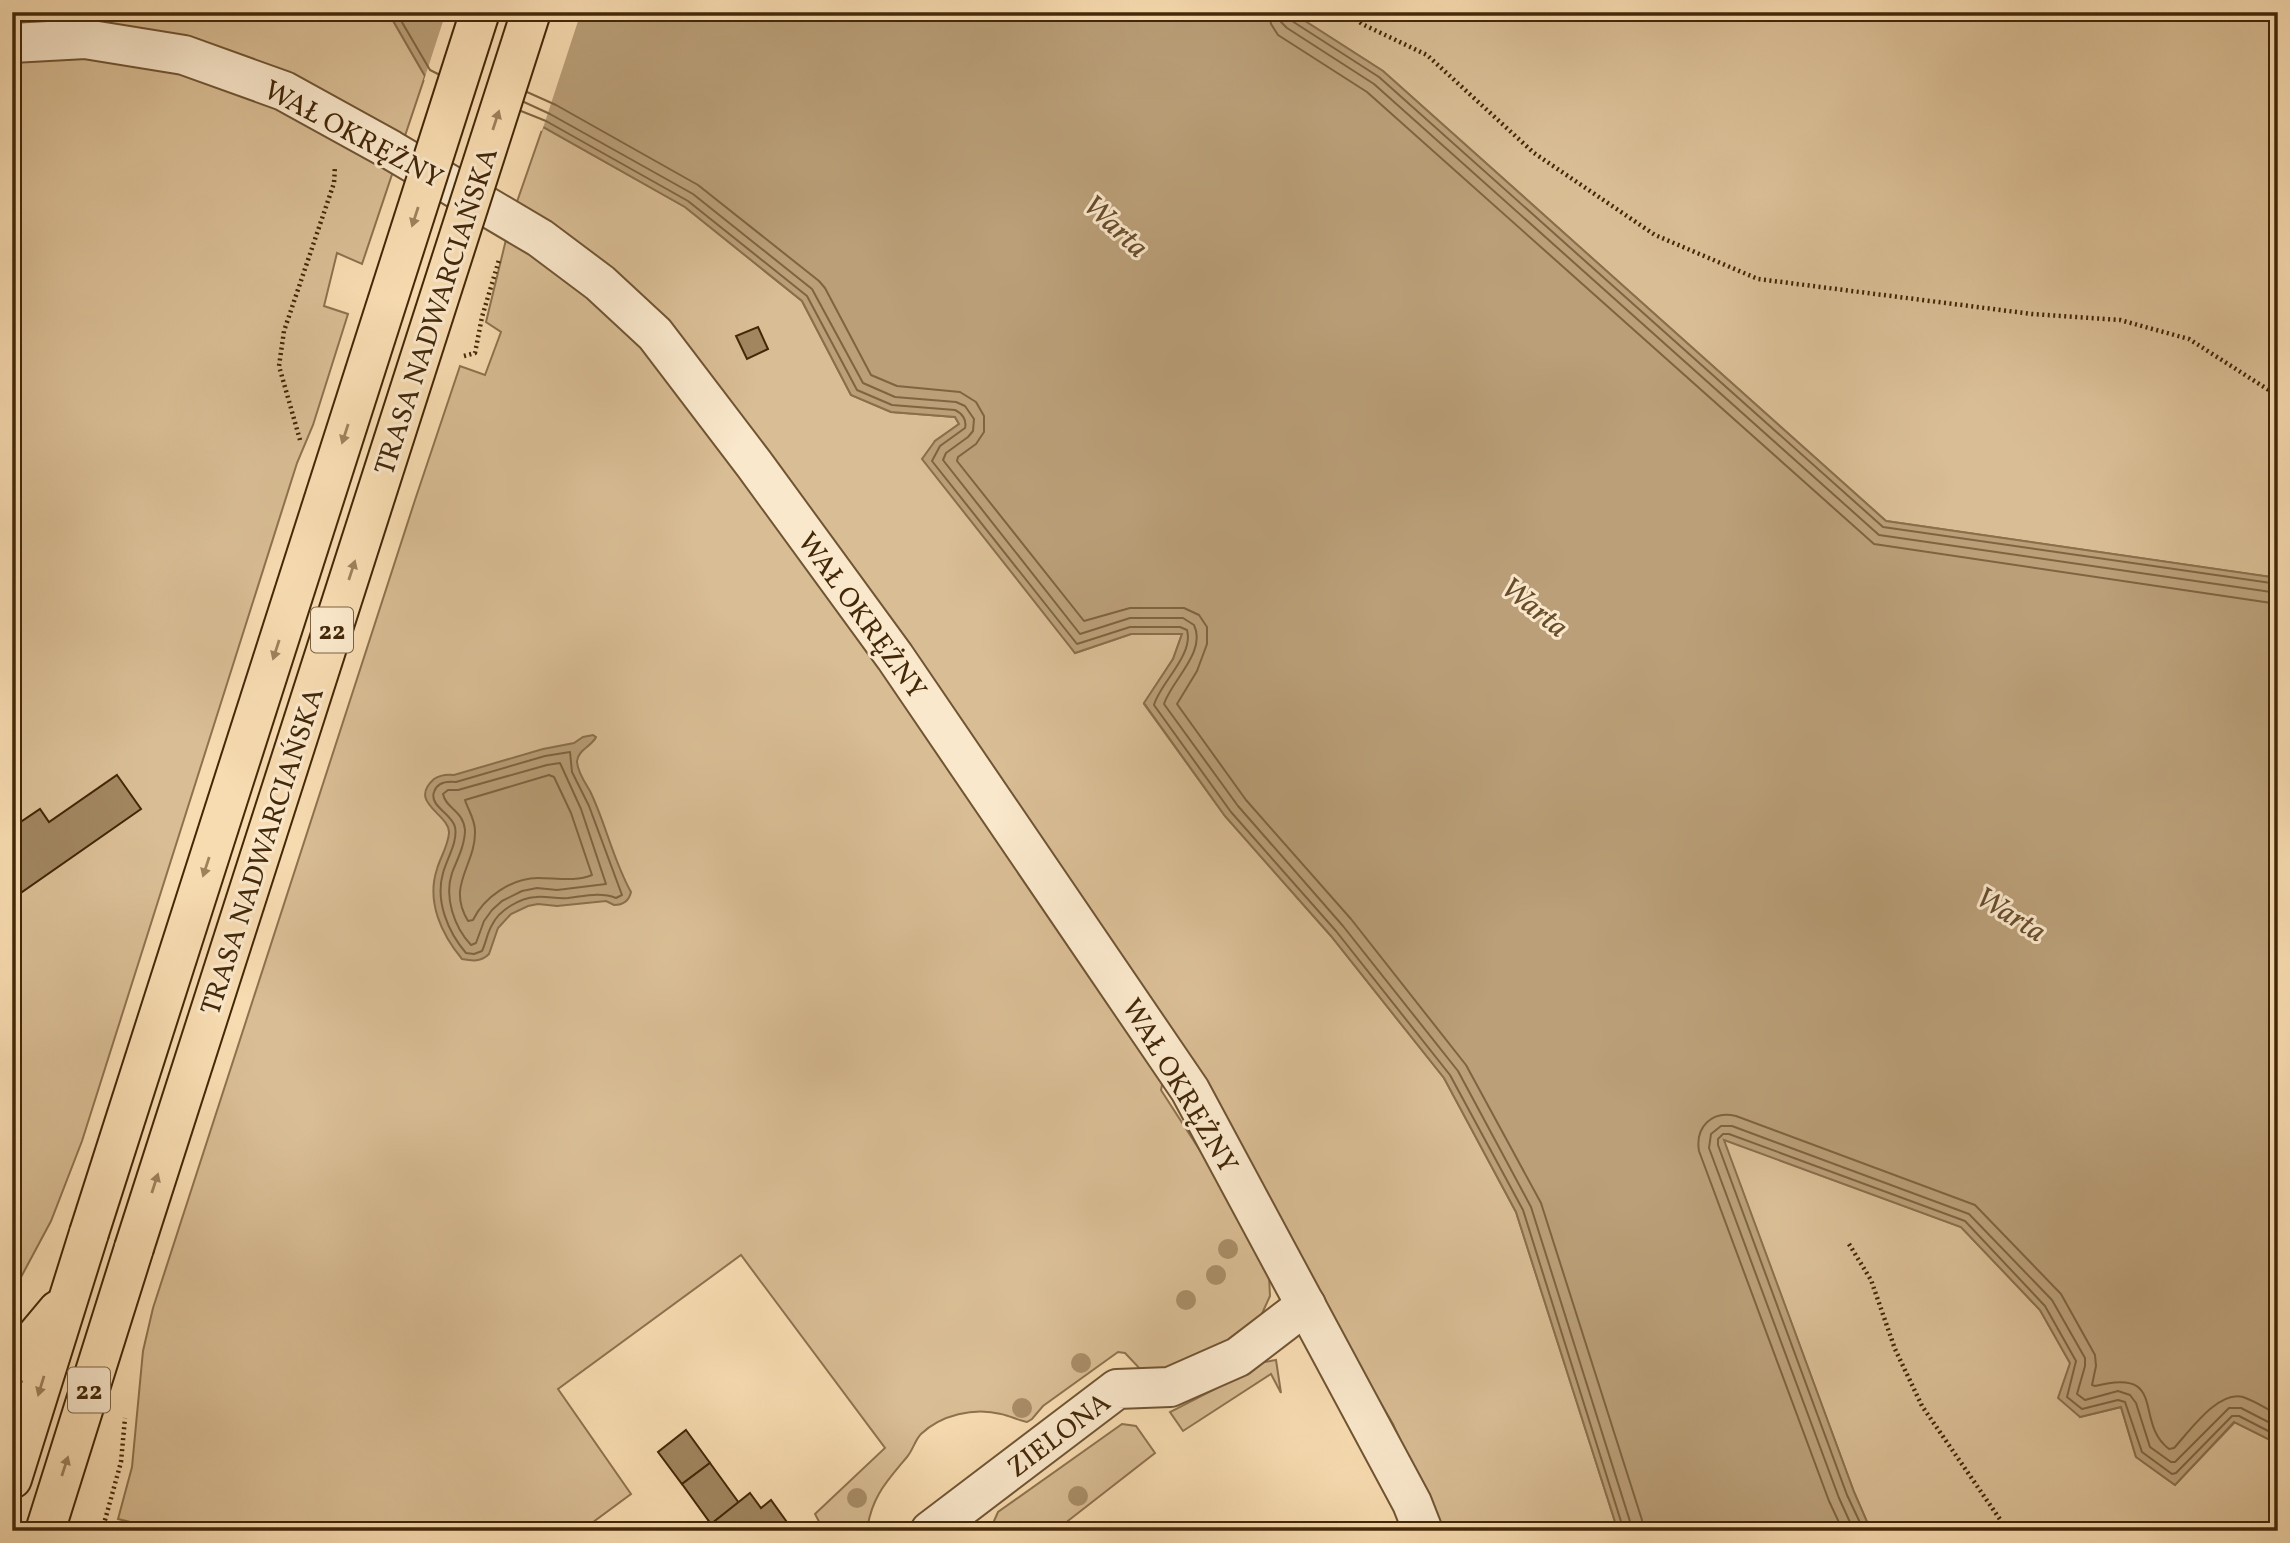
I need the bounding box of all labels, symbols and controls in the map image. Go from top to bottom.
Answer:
street label: WAŁ OKRĘŻNY [256,72,449,199]
one-way arrow [491,110,502,131]
street label: TRASA NADWARCIAŃSKA [366,143,509,481]
water label: Warta [1072,186,1157,269]
one-way arrow [409,207,419,228]
one-way arrow [339,424,350,445]
street label: WAŁ OKRĘŻNY [787,525,935,708]
one-way arrow [347,560,357,581]
water label: Warta [1491,568,1577,649]
road number: 22 [311,608,353,652]
one-way arrow [270,640,281,661]
street label: TRASA NADWARCIAŃSKA [192,683,335,1021]
one-way arrow [201,857,211,878]
water label: Warta [1966,878,2053,954]
street label: WAŁ OKRĘŻNY [1111,991,1247,1181]
one-way arrow [150,1173,160,1194]
road number: 22 [68,1368,110,1413]
one-way arrow [35,1376,46,1397]
street label: ZIELONA [1000,1384,1120,1488]
one-way arrow [60,1455,71,1476]

